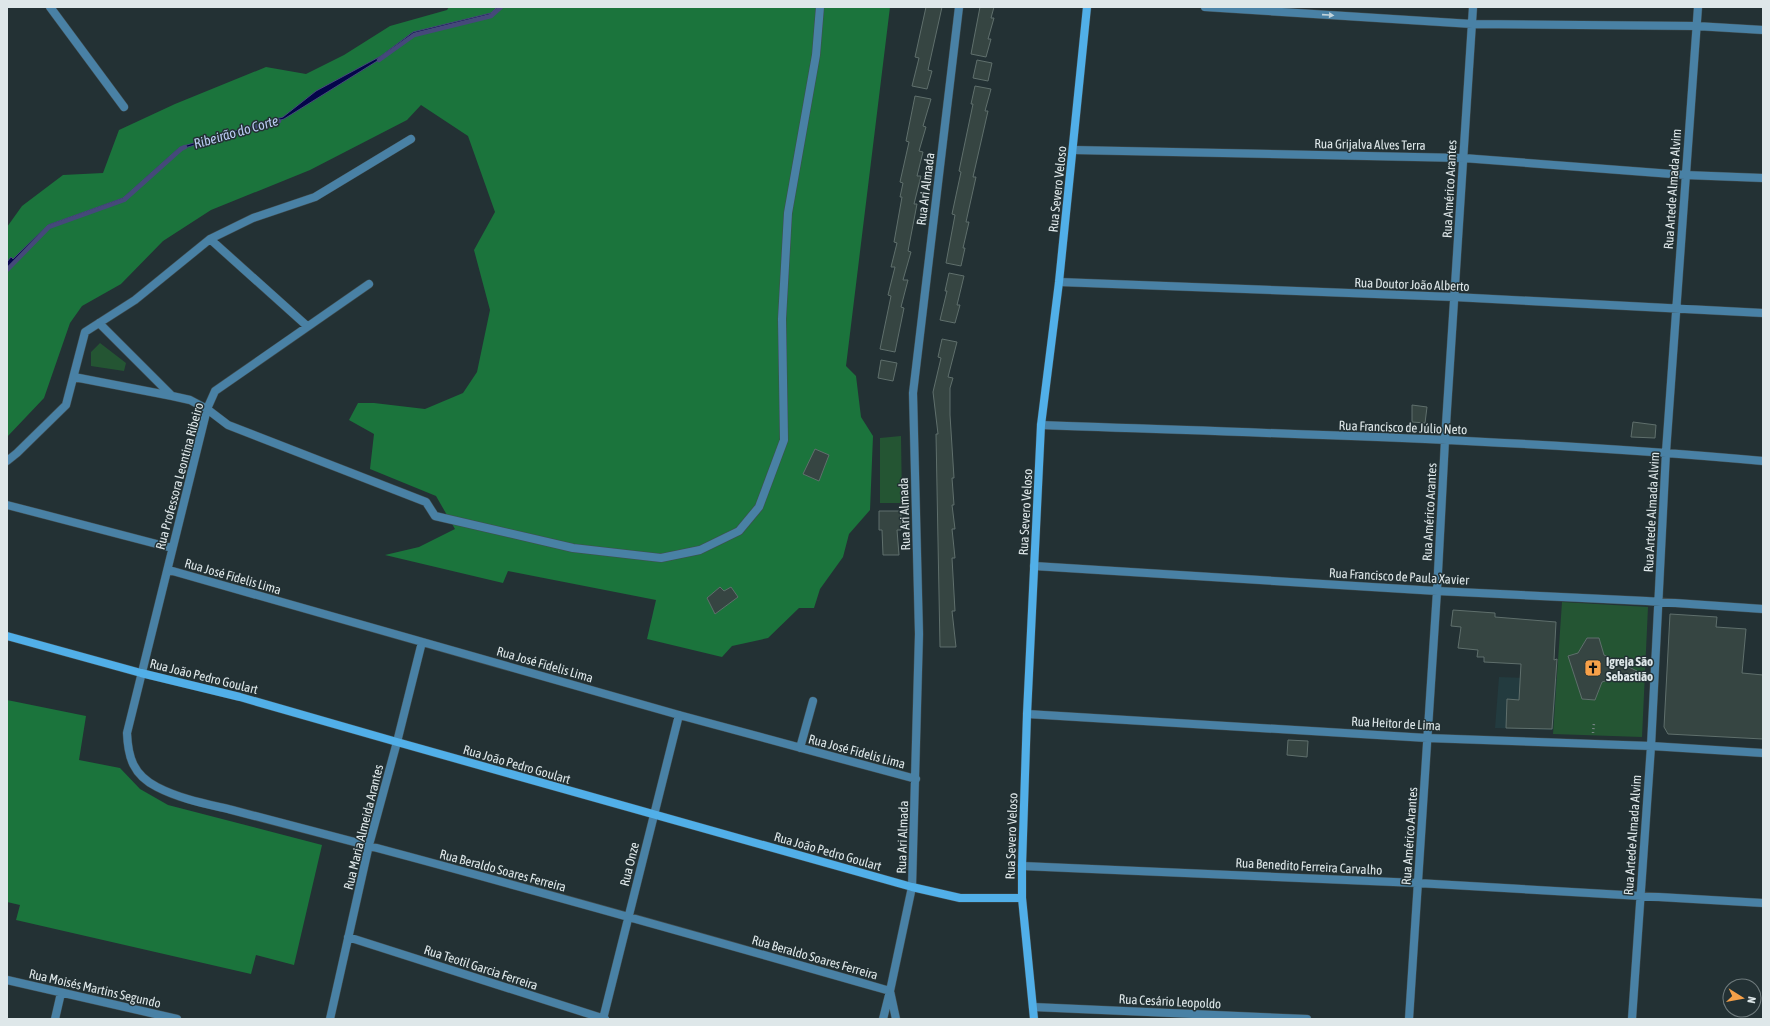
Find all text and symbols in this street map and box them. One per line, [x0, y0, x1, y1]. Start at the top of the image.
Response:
one-way arrow [1322, 12, 1335, 18]
water label: Ribeirão do Corte [192, 112, 280, 152]
street label: Rua Artede Almada Alvim [1661, 128, 1684, 250]
street label: Rua Grijalva Alves Terra [1314, 136, 1426, 153]
street label: Rua Américo Arantes [1439, 139, 1460, 238]
street label: Rua Severo Veloso [1046, 145, 1069, 233]
street label: Rua Ari Almada [914, 152, 937, 226]
street label: Rua Doutor João Alberto [1354, 275, 1470, 294]
street label: Rua Professora Leontina Ribeiro [153, 401, 206, 551]
street label: Rua Francisco de Júlio Neto [1339, 418, 1467, 437]
street label: Rua Artede Almada Alvim [1641, 451, 1662, 573]
street label: Rua Américo Arantes [1419, 462, 1440, 561]
street label: Rua Severo Veloso [1016, 468, 1035, 556]
street label: Rua Ari Almada [896, 477, 913, 551]
street label: Rua José Fidelis Lima [183, 556, 283, 597]
street label: Rua Francisco de Paula Xavier [1329, 565, 1469, 588]
street label: Rua José Fidelis Lima [495, 644, 595, 685]
place label: Igreja São Sebastião [1606, 654, 1653, 684]
street label: Rua João Pedro Goulart [148, 656, 260, 697]
church icon: Igreja São Sebastião [1583, 658, 1603, 678]
street label: Rua Heitor de Lima [1351, 714, 1441, 733]
street label: Rua José Fidelis Lima [807, 731, 907, 772]
street label: Rua João Pedro Goulart [461, 742, 573, 787]
street label: Rua Maria Almeida Arantes [341, 763, 386, 891]
street label: Rua Artede Almada Alvim [1621, 774, 1644, 896]
street label: Rua Américo Arantes [1399, 786, 1420, 886]
street label: Rua Severo Veloso [1002, 792, 1021, 880]
street label: Rua Ari Almada [894, 800, 911, 874]
street label: Rua João Pedro Goulart [772, 829, 884, 874]
street label: Rua Onze [617, 840, 642, 888]
street label: Rua Beraldo Soares Ferreira [438, 846, 568, 895]
street label: Rua Benedito Ferreira Carvalho [1235, 855, 1383, 878]
street label: Rua Beraldo Soares Ferreira [750, 932, 880, 983]
street label: Rua Teotil Garcia Ferreira [422, 942, 540, 993]
street label: Rua Moisés Martins Segundo [27, 966, 162, 1011]
north arrow [1722, 978, 1762, 1018]
street label: Rua Cesário Leopoldo [1118, 991, 1222, 1012]
text: N [1745, 996, 1758, 1004]

